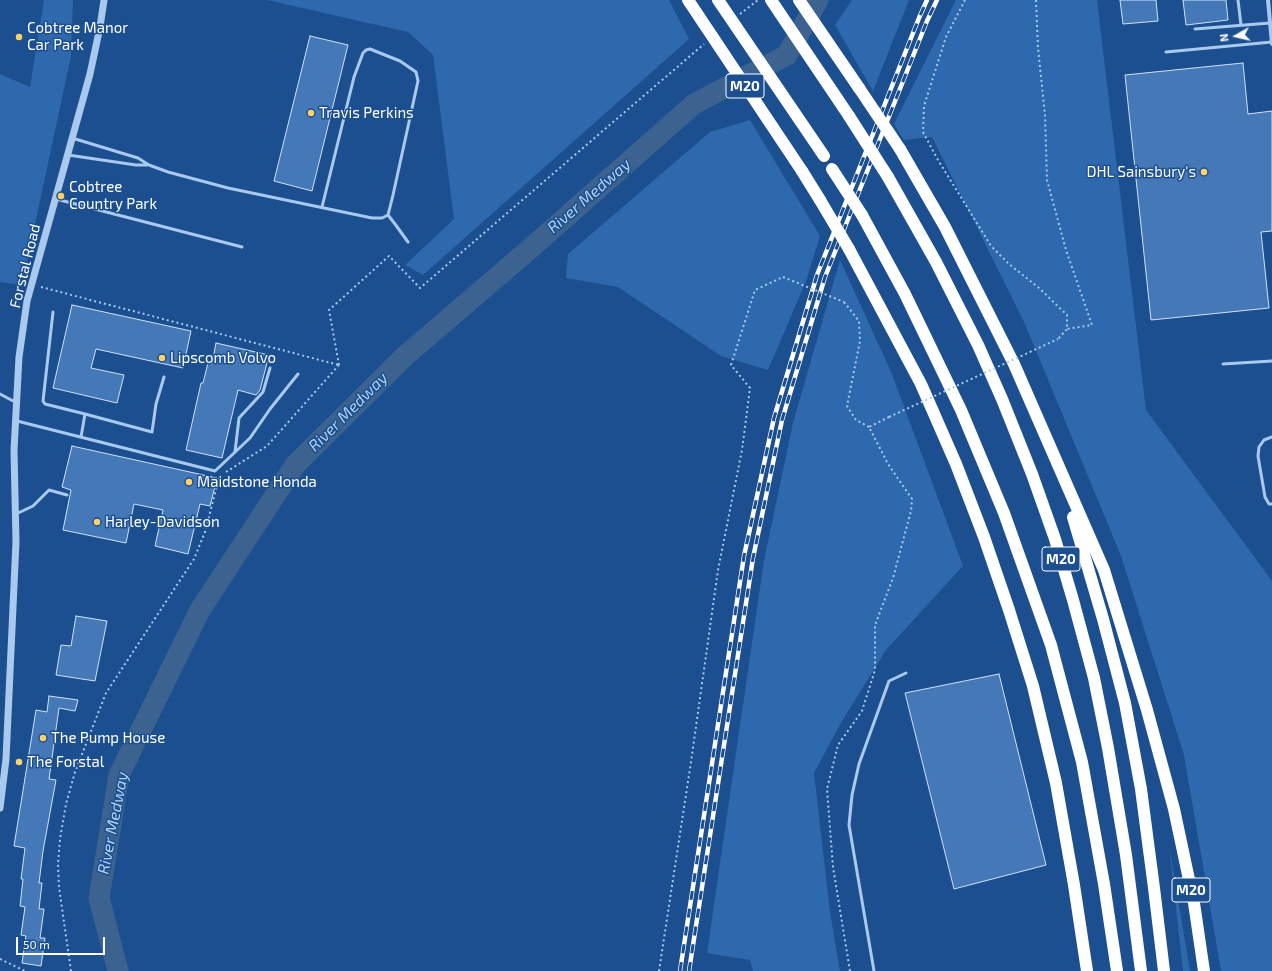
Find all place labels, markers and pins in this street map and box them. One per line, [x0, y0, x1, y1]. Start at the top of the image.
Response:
place label: Cobtree Manor Car Park [27, 19, 128, 54]
marker: Cobtree Manor Car Park [14, 32, 24, 42]
place label: Travis Perkins [319, 104, 414, 122]
marker: Travis Perkins [306, 108, 316, 118]
place label: DHL Sainsbury's [1086, 163, 1196, 181]
marker: DHL Sainsbury's [1199, 167, 1209, 177]
place label: Cobtree Country Park [69, 178, 157, 213]
marker: Cobtree Country Park [56, 191, 66, 201]
place label: Lipscomb Volvo [170, 349, 276, 367]
marker: Lipscomb Volvo [157, 353, 167, 363]
place label: Maidstone Honda [197, 473, 317, 491]
marker: Maidstone Honda [184, 477, 194, 487]
place label: Harley-Davidson [105, 513, 220, 531]
marker: Harley-Davidson [92, 517, 102, 527]
place label: The Pump House [51, 729, 165, 747]
marker: The Pump House [38, 733, 48, 743]
place label: The Forstal [27, 753, 104, 771]
marker: The Forstal [14, 757, 24, 767]

